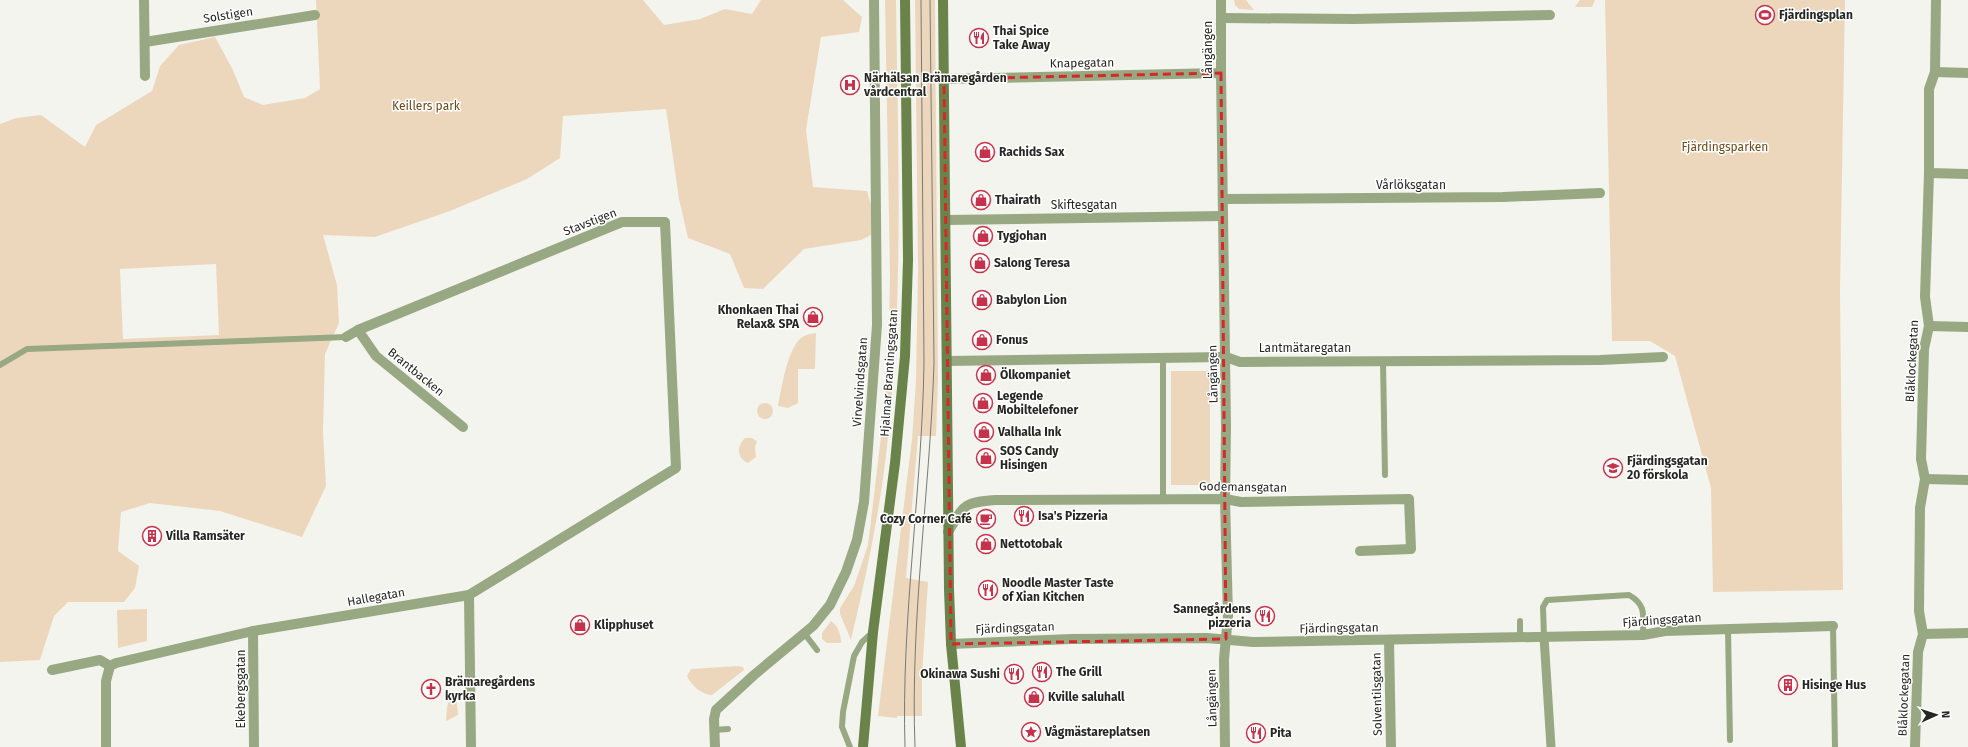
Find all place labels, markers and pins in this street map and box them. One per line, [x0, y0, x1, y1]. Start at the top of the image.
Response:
sports icon: Fjärdingsplan [1754, 4, 1776, 26]
place label: Fjärdingsplan [1779, 8, 1853, 22]
place label: Thai Spice Take Away [993, 24, 1051, 52]
restaurant icon: Thai Spice Take Away [968, 27, 990, 49]
place label: Närhälsan Brämaregården vårdcentral [863, 71, 1007, 99]
hospital icon: Närhälsan Brämaregården vårdcentral [839, 74, 861, 96]
shop icon: Rachids Sax [974, 141, 996, 163]
place label: Rachids Sax [999, 145, 1065, 159]
shop icon: Thairath [970, 189, 992, 211]
place label: Thairath [995, 193, 1041, 207]
shop icon: Tygjohan [972, 225, 994, 247]
place label: Tygjohan [997, 229, 1047, 243]
shop icon: Salong Teresa [969, 252, 991, 274]
place label: Salong Teresa [994, 256, 1070, 270]
shop icon: Babylon Lion [971, 289, 993, 311]
place label: Babylon Lion [996, 293, 1067, 307]
place label: Khonkaen Thai Relax& SPA [718, 303, 800, 331]
shop icon: Khonkaen Thai Relax& SPA [802, 306, 824, 328]
shop icon: Fonus [971, 329, 993, 351]
place label: Fonus [996, 333, 1028, 347]
shop icon: Ölkompaniet [975, 364, 997, 386]
place label: Ölkompaniet [1000, 366, 1071, 382]
place label: Legende Mobiltelefoner [997, 389, 1078, 417]
shop icon: Legende Mobiltelefoner [972, 392, 994, 414]
shop icon: Valhalla Ink [973, 421, 995, 443]
place label: Valhalla Ink [997, 425, 1062, 439]
place label: SOS Candy Hisingen [1000, 444, 1059, 472]
shop icon: SOS Candy Hisingen [975, 447, 997, 469]
place label: Fjärdingsgatan 20 förskola [1627, 454, 1708, 482]
school or university icon: Fjärdingsgatan 20 förskola [1602, 457, 1624, 479]
restaurant icon: Isa's Pizzeria [1013, 505, 1035, 527]
cafe icon: Cozy Corner Café [975, 508, 997, 530]
place label: Isa's Pizzeria [1038, 509, 1108, 523]
place label: Cozy Corner Café [880, 512, 972, 526]
building icon: Villa Ramsäter [141, 525, 163, 547]
place label: Villa Ramsäter [165, 529, 245, 543]
shop icon: Nettotobak [975, 533, 997, 555]
place label: Nettotobak [1000, 537, 1063, 551]
place label: Noodle Master Taste of Xian Kitchen [1002, 576, 1114, 604]
restaurant icon: Noodle Master Taste of Xian Kitchen [977, 579, 999, 601]
place label: Sannegårdens pizzeria [1173, 602, 1251, 630]
restaurant icon: Sannegårdens pizzeria [1254, 605, 1276, 627]
shop icon: Klipphuset [569, 614, 591, 636]
place label: Klipphuset [594, 618, 654, 632]
restaurant icon: The Grill [1031, 661, 1053, 683]
restaurant icon: Okinawa Sushi [1003, 663, 1025, 685]
place label: The Grill [1056, 665, 1102, 679]
place label: Okinawa Sushi [920, 667, 1000, 681]
building icon: Hisinge Hus [1777, 674, 1799, 696]
place label: Brämaregårdens kyrka [445, 675, 535, 703]
church icon: Brämaregårdens kyrka [420, 678, 442, 700]
place label: Hisinge Hus [1802, 678, 1866, 692]
shop icon: Kville saluhall [1023, 686, 1045, 708]
place label: Kville saluhall [1048, 690, 1125, 704]
place icon: Vågmästareplatsen [1020, 721, 1042, 743]
restaurant icon: Pita [1245, 722, 1267, 744]
place label: Vågmästareplatsen [1044, 725, 1150, 739]
place label: Pita [1270, 726, 1292, 740]

